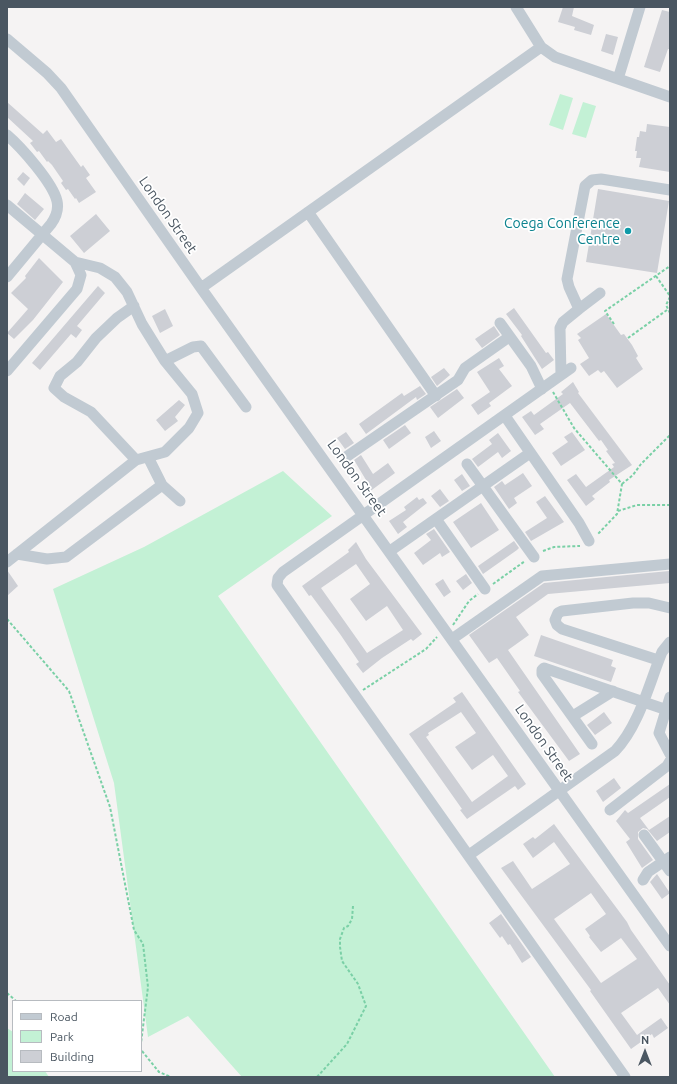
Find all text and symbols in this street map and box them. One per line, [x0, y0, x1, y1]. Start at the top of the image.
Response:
street label: London Street [135, 173, 201, 257]
place label: Coega Conference Centre [504, 215, 620, 248]
marker: Coega Conference Centre [623, 226, 633, 236]
street label: London Street [324, 437, 390, 519]
street label: London Street [511, 701, 577, 785]
legend [12, 1000, 142, 1072]
text: Road [50, 1010, 78, 1023]
text: Park [50, 1030, 74, 1043]
north arrow [625, 1032, 665, 1072]
text: N [641, 1034, 649, 1046]
text: Building [50, 1050, 94, 1063]

